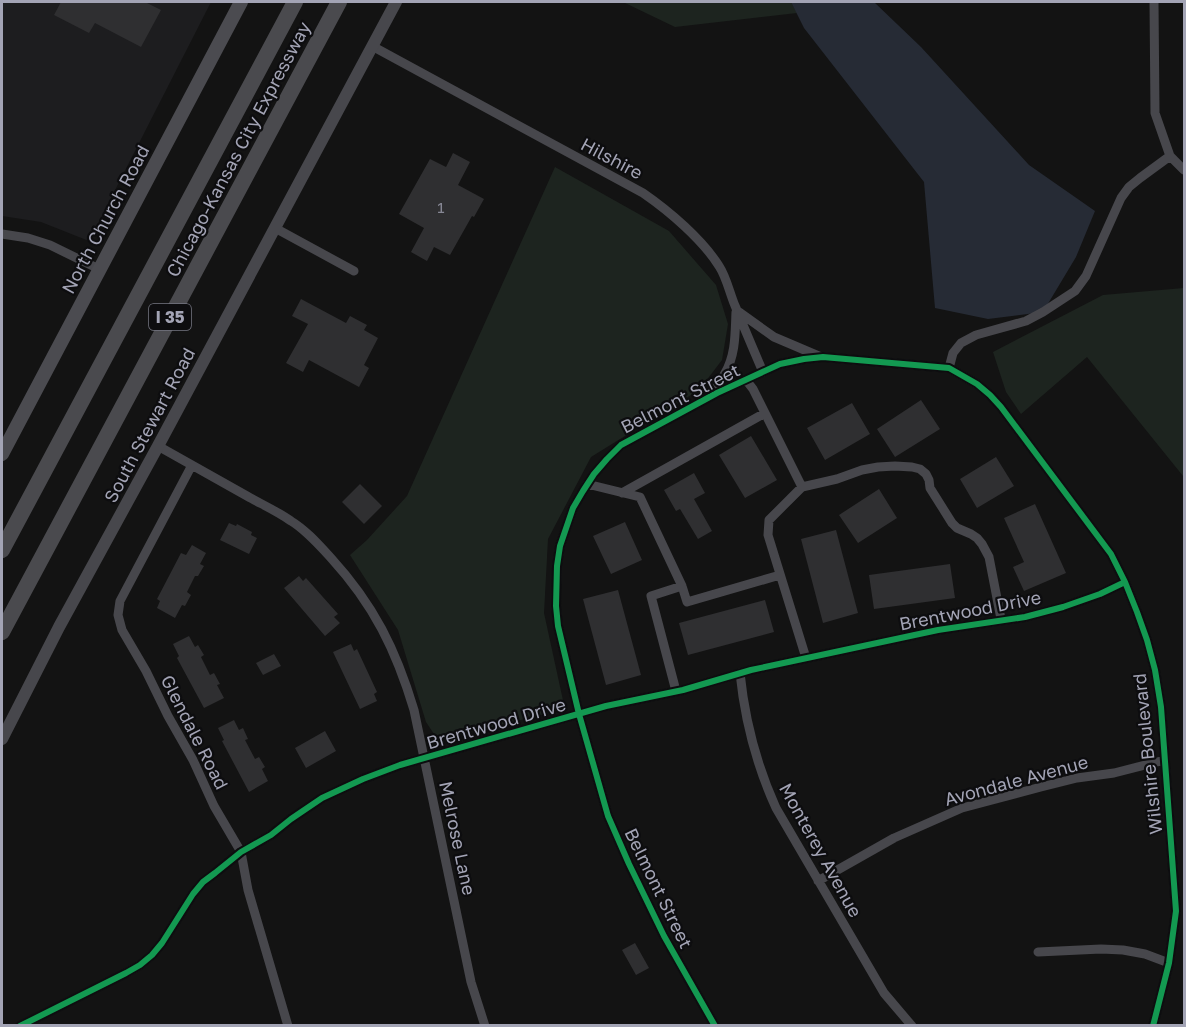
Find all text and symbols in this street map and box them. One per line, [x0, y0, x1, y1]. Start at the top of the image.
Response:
street label: Chicago-Kansas City Expressway [161, 18, 315, 280]
street label: Hilshire [577, 133, 647, 183]
street label: North Church Road [57, 141, 153, 297]
house number: 1 [437, 198, 445, 216]
road number: I 35 [149, 304, 191, 330]
street label: South Stewart Road [99, 344, 199, 506]
street label: Belmont Street [617, 358, 743, 438]
street label: Brentwood Drive [897, 585, 1043, 635]
street label: Glendale Road [157, 671, 233, 793]
street label: Wilshire Boulevard [1128, 672, 1166, 836]
street label: Brentwood Drive [424, 693, 568, 753]
street label: Avondale Avenue [942, 750, 1090, 810]
street label: Melrose Lane [435, 779, 481, 897]
street label: Monterey Avenue [775, 779, 867, 921]
street label: Belmont Street [620, 824, 698, 952]

